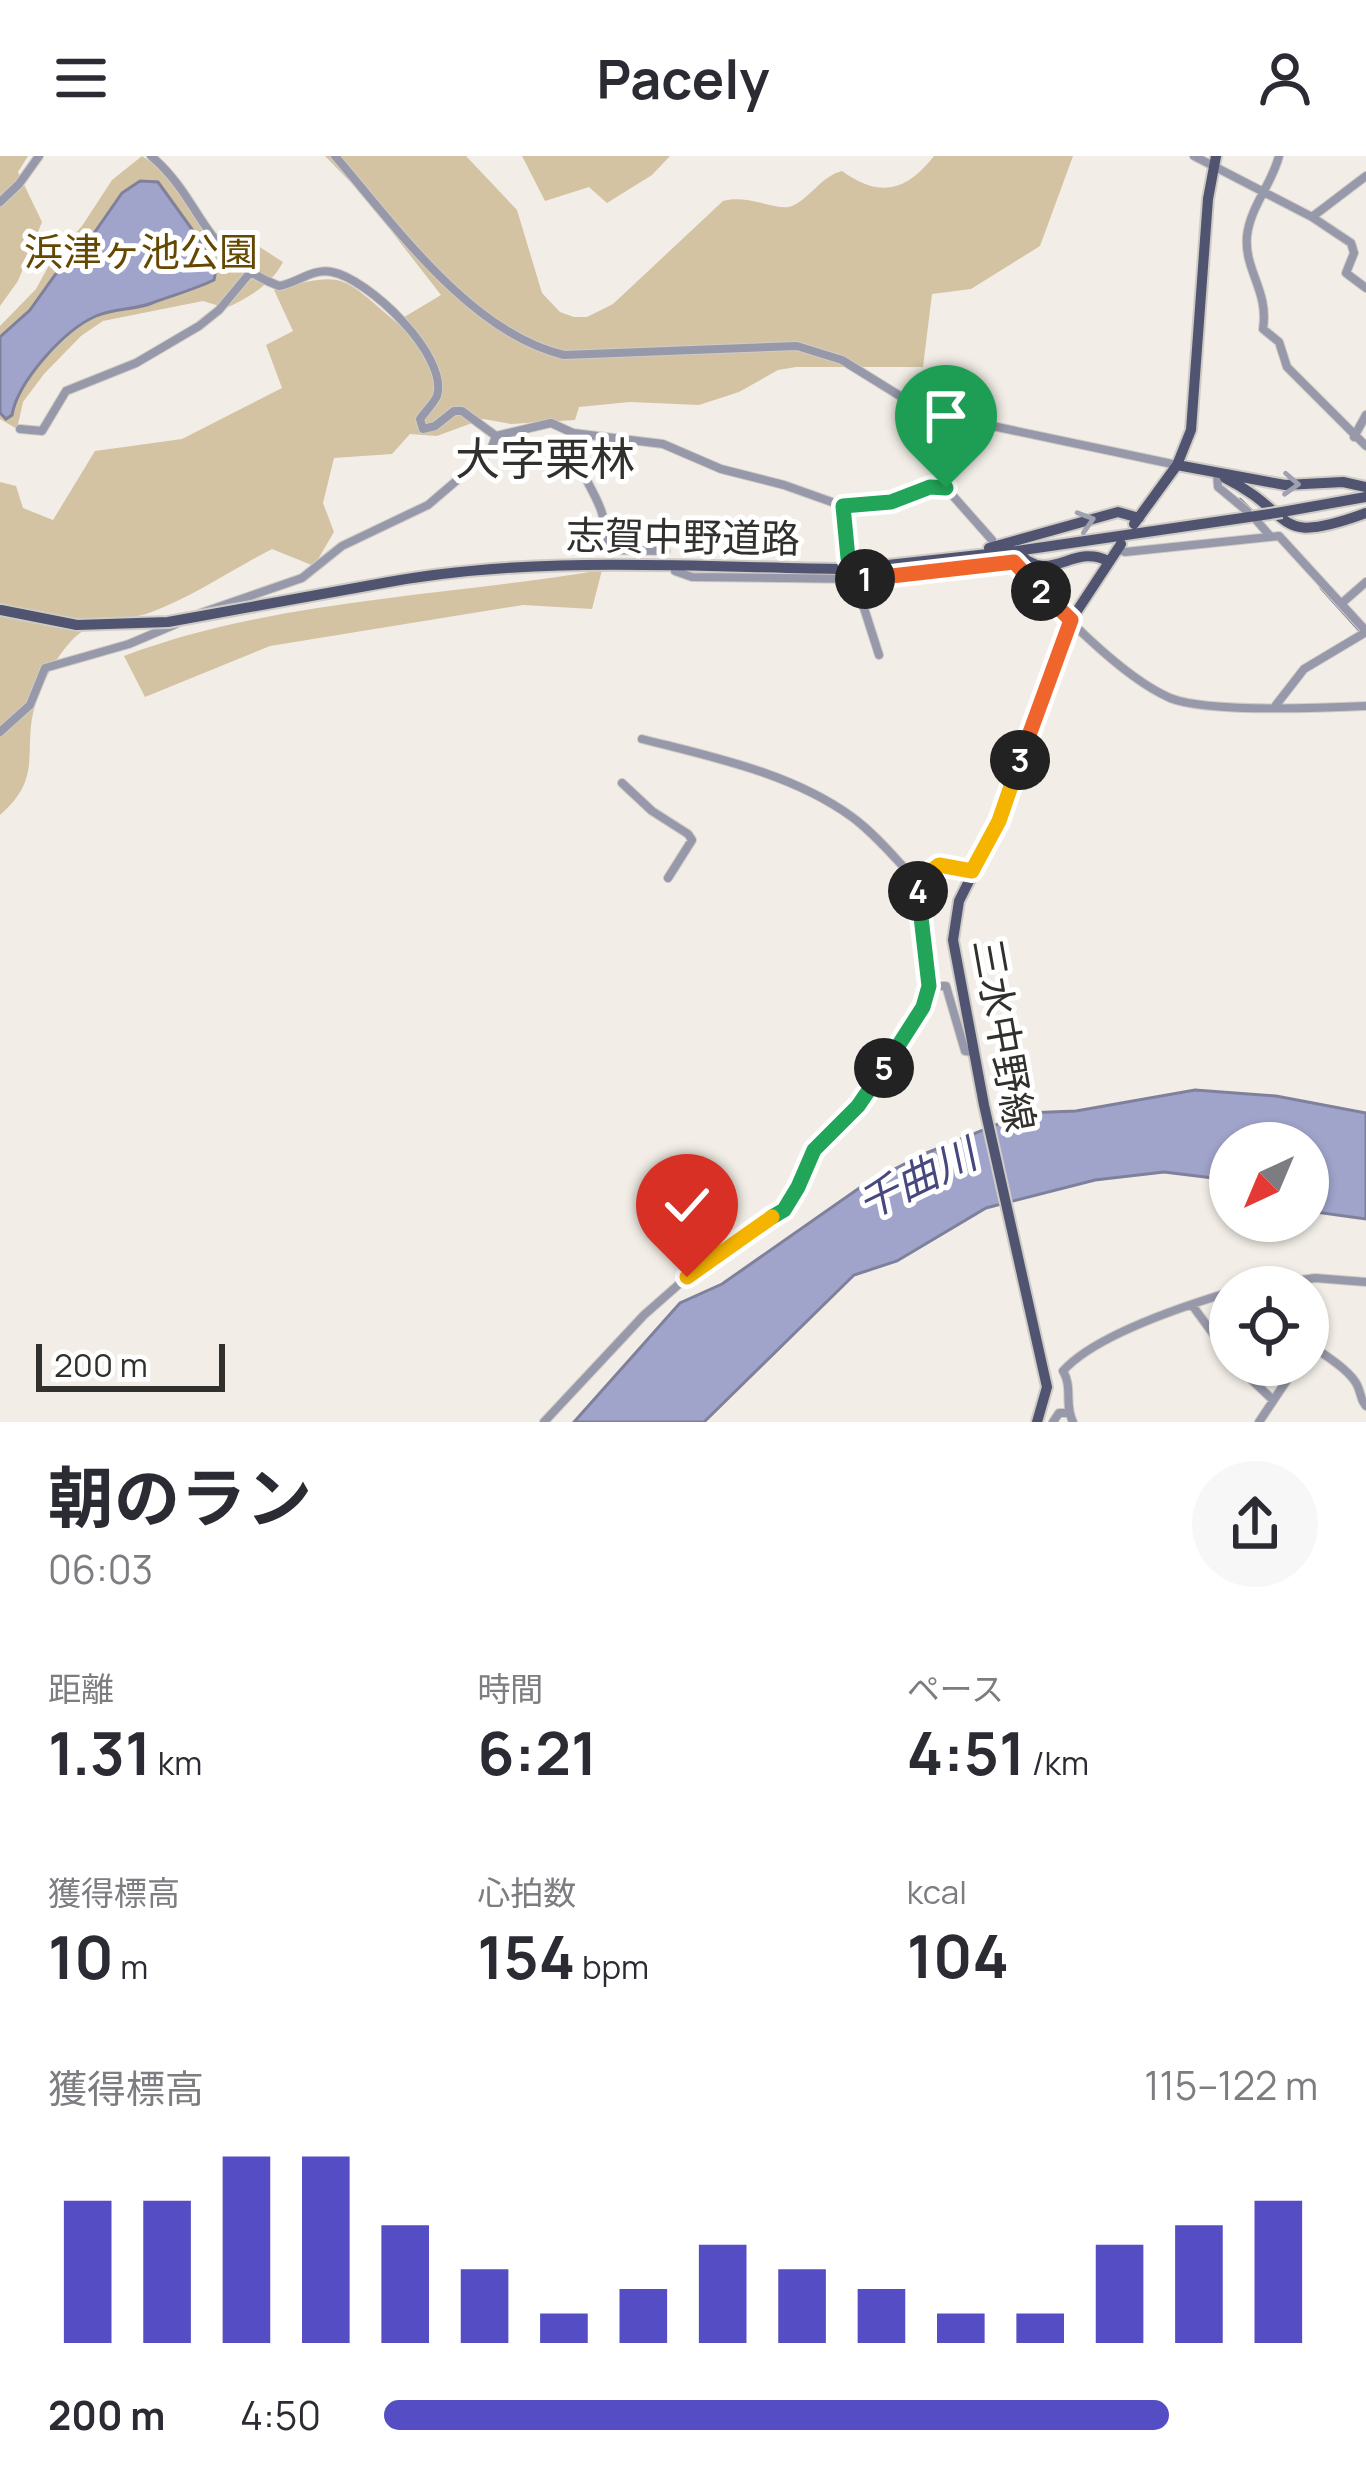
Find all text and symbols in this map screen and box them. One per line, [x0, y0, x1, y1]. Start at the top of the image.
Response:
text: Pacely [597, 41, 770, 115]
icon: menu [48, 45, 114, 111]
icon: person [1252, 45, 1318, 111]
park label: 浜津ヶ池公園 [24, 224, 258, 278]
pin [895, 365, 997, 488]
icon: arrive [913, 383, 979, 449]
district label: 大字栗林 [455, 427, 635, 489]
one-way arrow [1282, 470, 1301, 496]
street label: 志賀中野道路 [566, 507, 800, 565]
one-way arrow [1075, 510, 1096, 535]
pin: 1 [835, 549, 895, 609]
text: 1 [858, 556, 872, 601]
pin: 2 [1011, 561, 1071, 621]
text: 2 [1031, 568, 1051, 613]
pin: 3 [990, 730, 1050, 790]
text: 3 [1010, 737, 1030, 782]
pin: 4 [888, 861, 948, 921]
text: 4 [908, 868, 928, 913]
street label: 三水中野線 [961, 934, 1049, 1136]
pin: 5 [854, 1038, 914, 1098]
text: 5 [874, 1045, 894, 1090]
north arrow [1209, 1122, 1329, 1242]
map controls [1209, 1122, 1329, 1386]
water label: 千曲川 [847, 1123, 989, 1232]
pin [636, 1154, 738, 1277]
icon: check [654, 1172, 720, 1238]
button: locate [1209, 1266, 1329, 1386]
scale bar [36, 1338, 225, 1391]
text: 200 m [54, 1342, 148, 1387]
text: 朝のラン [48, 1452, 312, 1542]
button: share [1192, 1461, 1318, 1587]
text: 06:03 [48, 1542, 153, 1596]
text: 距離 [48, 1666, 114, 1711]
text: 時間 [477, 1666, 543, 1711]
text: ペース [907, 1666, 1004, 1711]
text: 1.31 [48, 1711, 151, 1793]
text: 6:21 [477, 1711, 597, 1793]
text: 4:51 [907, 1711, 1025, 1793]
text: km [151, 1740, 202, 1785]
text: /km [1025, 1740, 1089, 1785]
text: kcal [907, 1869, 967, 1914]
text: 獲得標高 [48, 1870, 180, 1915]
text: 心拍数 [477, 1870, 576, 1915]
text: 104 [907, 1914, 1009, 1996]
text: 10 [48, 1915, 114, 1997]
text: 154 [477, 1915, 575, 1997]
text: m [114, 1944, 148, 1989]
text: bpm [575, 1944, 649, 1989]
text: 115–122 m [1144, 2058, 1318, 2112]
text: 獲得標高 [48, 2061, 204, 2115]
text: 200 m [48, 2388, 165, 2442]
text: 4:50 [240, 2388, 321, 2442]

